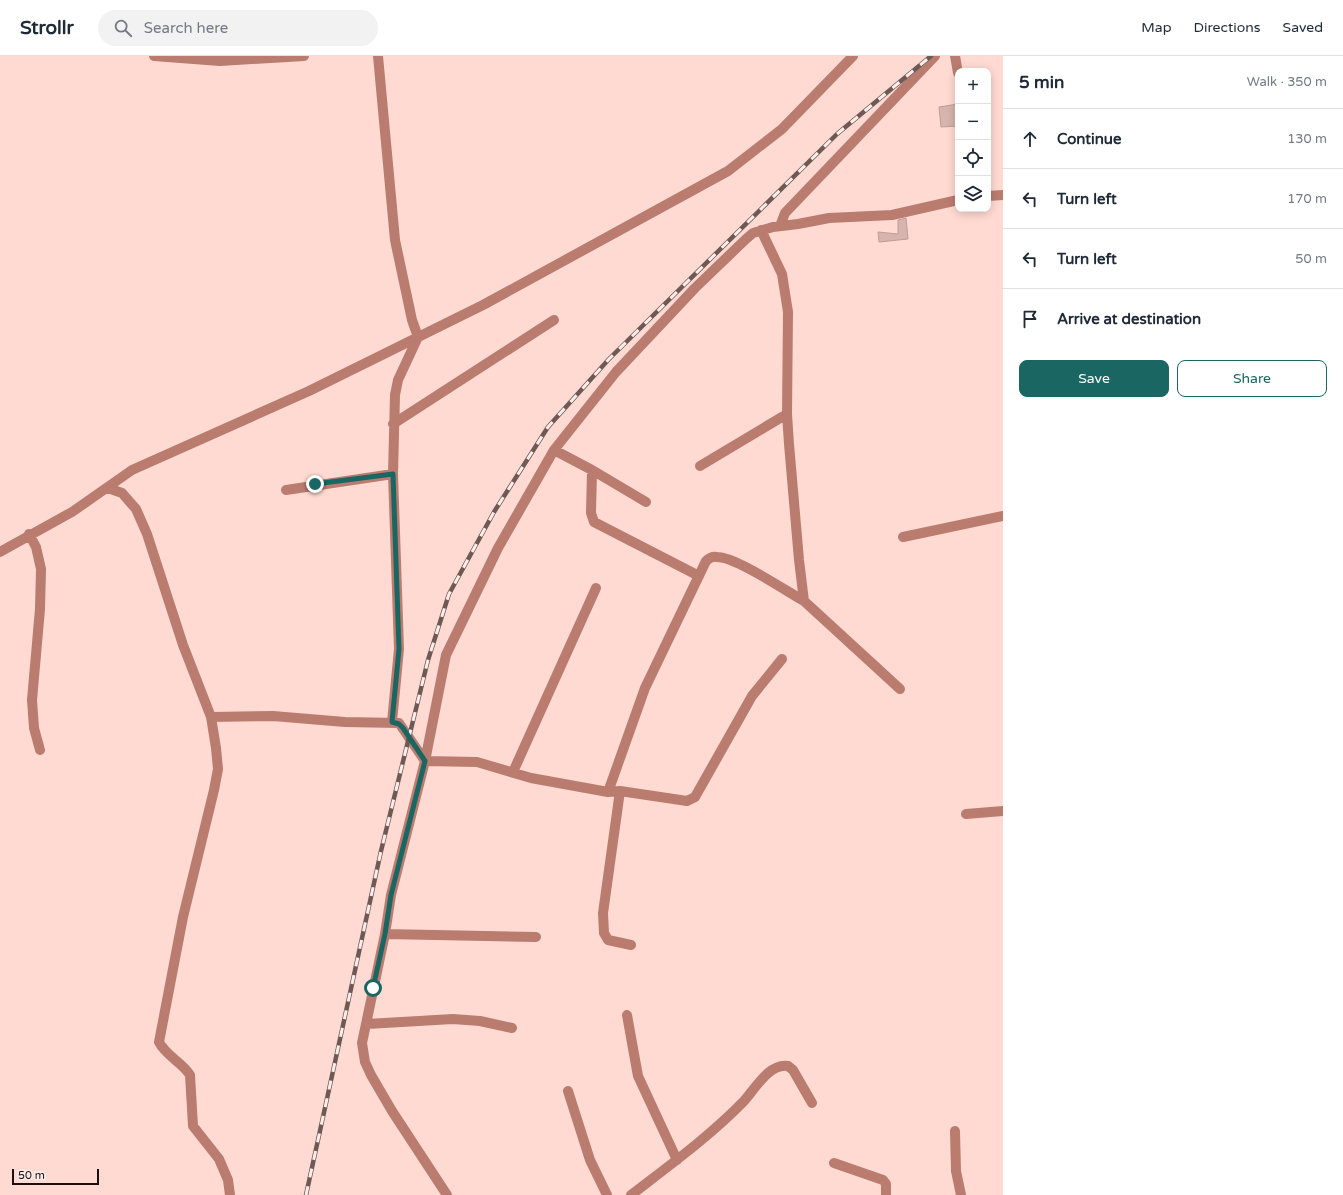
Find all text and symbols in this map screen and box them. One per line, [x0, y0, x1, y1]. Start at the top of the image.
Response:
search box [98, 10, 378, 46]
text: Strollr [20, 17, 74, 39]
icon: search [112, 17, 134, 39]
text: Search here [144, 19, 228, 37]
text: Map [1141, 19, 1172, 36]
text: Directions [1194, 19, 1261, 36]
text: Saved [1283, 19, 1323, 36]
map controls [955, 68, 991, 212]
button: + [955, 68, 991, 104]
text: 5 min [1019, 72, 1064, 93]
text: Walk · 350 m [1247, 74, 1327, 90]
button: − [955, 104, 991, 140]
icon: ahead [1019, 128, 1041, 150]
text: Continue [1057, 130, 1121, 148]
text: 130 m [1287, 131, 1327, 147]
button: locate [955, 140, 991, 176]
button: layers [955, 176, 991, 212]
icon: left [1019, 188, 1041, 210]
text: Turn left [1057, 190, 1117, 208]
text: 170 m [1287, 191, 1327, 207]
icon: left [1019, 248, 1041, 270]
text: Turn left [1057, 250, 1117, 268]
text: 50 m [1295, 251, 1327, 267]
icon: arrive [1019, 308, 1041, 330]
text: Arrive at destination [1057, 310, 1201, 328]
button: Save [1019, 360, 1169, 397]
button: Share [1177, 360, 1327, 397]
route end [306, 475, 324, 493]
route start [364, 979, 382, 997]
scale bar [12, 1167, 99, 1186]
text: 50 m [18, 1169, 45, 1182]

